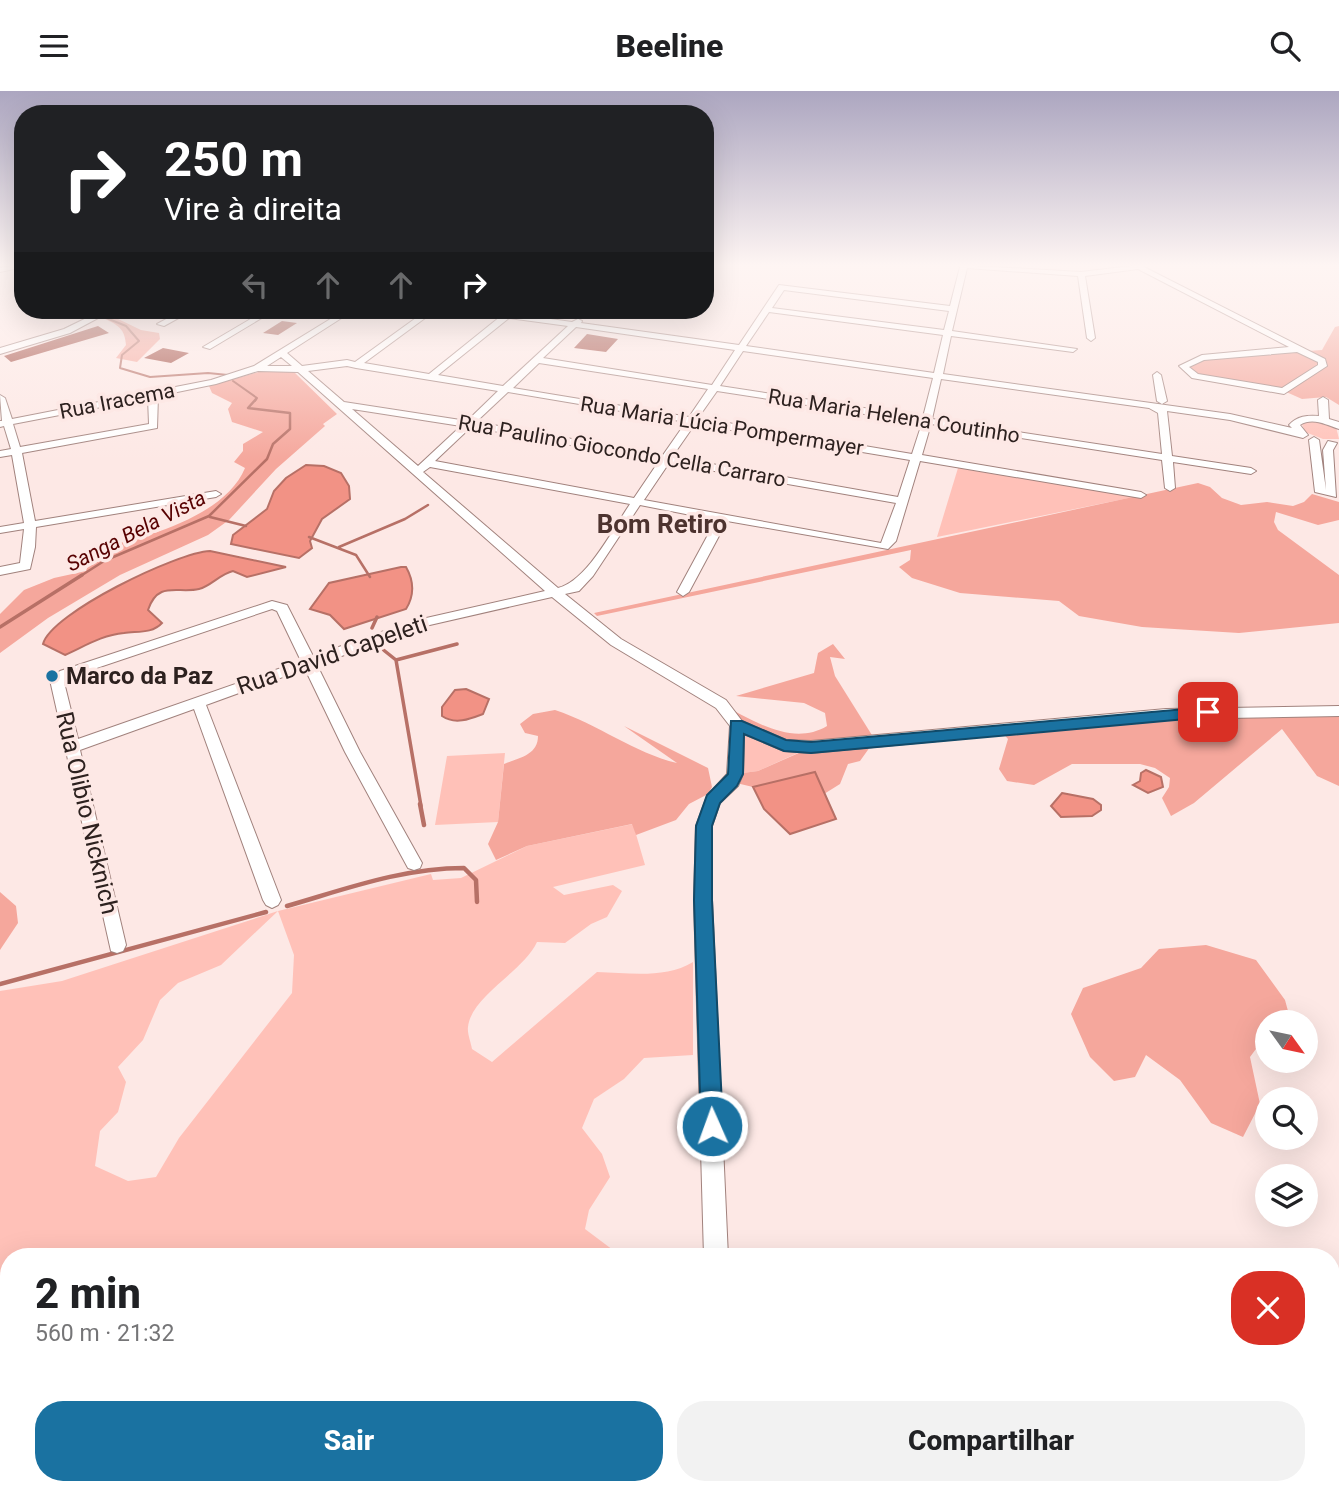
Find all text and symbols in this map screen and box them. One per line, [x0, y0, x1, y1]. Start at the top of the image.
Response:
icon: menu [35, 27, 73, 65]
text: Beeline [616, 27, 723, 65]
icon: search [1266, 27, 1304, 65]
text: 250 m [164, 131, 303, 188]
icon: right [49, 133, 140, 224]
text: Vire à direita [164, 190, 342, 228]
icon: left [236, 266, 274, 304]
icon: ahead [309, 266, 347, 304]
icon: ahead [382, 266, 420, 304]
icon: right [455, 266, 493, 304]
street label: Rua Iracema [57, 378, 177, 424]
street label: Rua Maria Helena Coutinho [766, 384, 1022, 448]
street label: Rua Maria Lúcia Pompermayer [579, 392, 865, 460]
street label: Rua Paulino Giocondo Cella Carraro [456, 410, 788, 492]
water label: Sanga Bela Vista [62, 486, 210, 576]
district label: Bom Retiro [597, 509, 727, 539]
street label: Rua David Capeleti [233, 609, 431, 701]
place label: Marco da Paz [66, 662, 213, 690]
marker: Marco da Paz [44, 668, 60, 684]
pin [1178, 682, 1238, 742]
icon: arrive [1189, 693, 1227, 731]
street label: Rua Olibio Nicknich [50, 709, 124, 917]
north arrow [1255, 1010, 1318, 1073]
map controls [1255, 1010, 1318, 1227]
button: search [1255, 1087, 1318, 1150]
position arrow [675, 1089, 749, 1163]
button: layers [1255, 1164, 1318, 1227]
text: 2 min [35, 1269, 141, 1318]
button: close [1231, 1271, 1305, 1345]
text: 560 m · 21:32 [35, 1320, 174, 1347]
button: Sair [35, 1401, 663, 1481]
button: Compartilhar [677, 1401, 1305, 1481]

